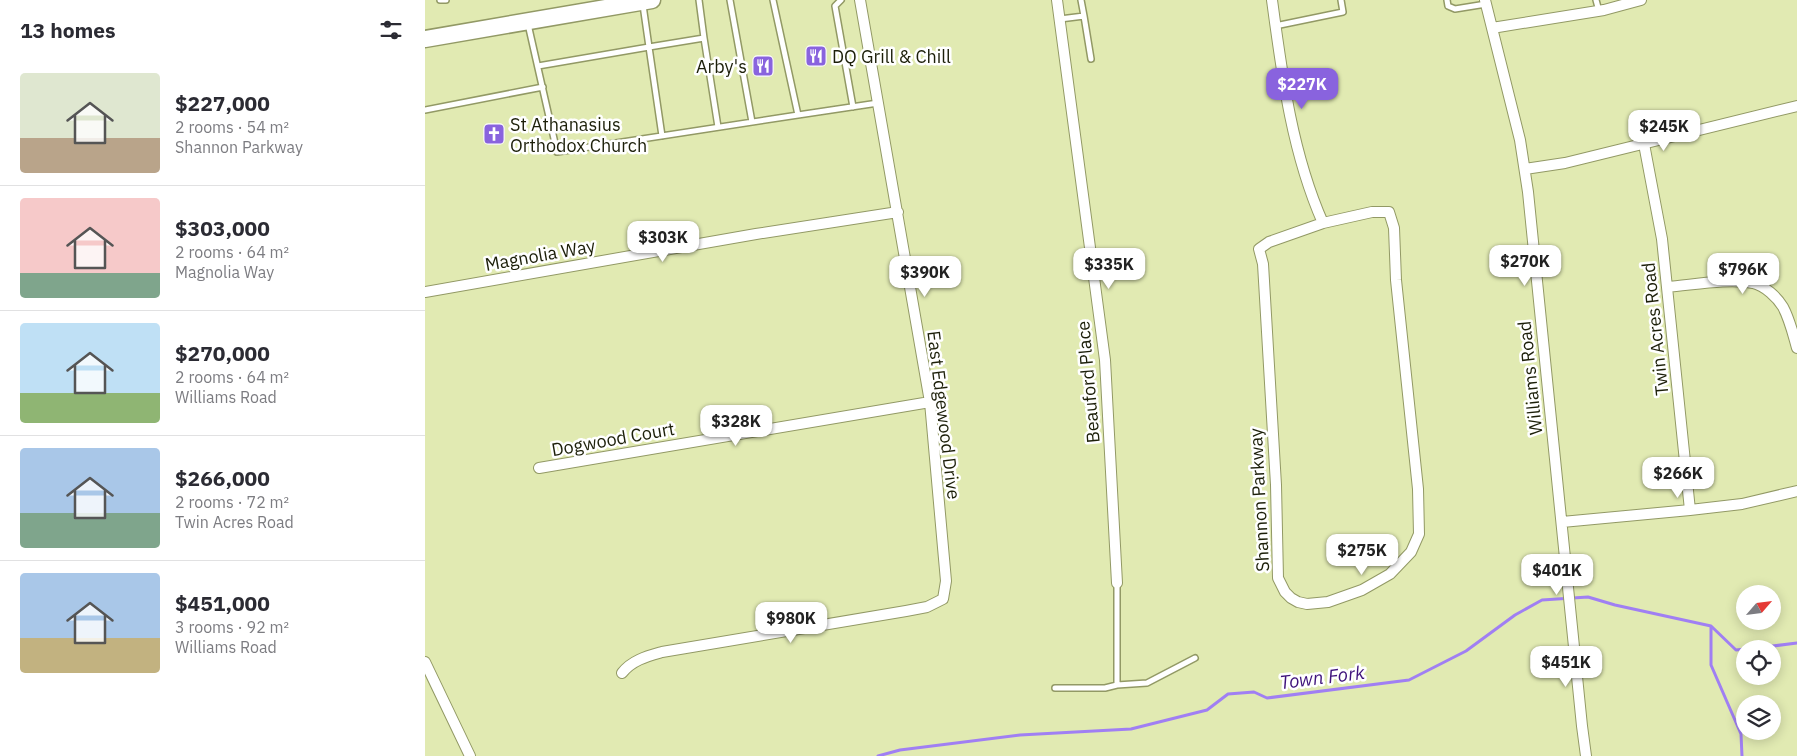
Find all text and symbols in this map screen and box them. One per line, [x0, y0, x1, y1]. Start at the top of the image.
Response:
text: 13 homes [20, 16, 116, 44]
icon: filters [377, 16, 405, 44]
restaurant icon: DQ Grill & Chill [804, 44, 828, 68]
place label: DQ Grill & Chill [832, 45, 951, 68]
restaurant icon: Arby's [751, 54, 775, 78]
place label: Arby's [696, 55, 747, 78]
pin: $227K [1267, 68, 1337, 110]
text: $227K [1277, 74, 1327, 94]
text: $227,000 [175, 89, 270, 117]
icon: home [60, 93, 120, 153]
pin: $245K [1629, 110, 1699, 152]
place label: St Athanasius Orthodox Church [510, 113, 647, 157]
text: $245K [1639, 116, 1689, 136]
text: 2 rooms · 54 m² [175, 117, 289, 137]
church icon: St Athanasius Orthodox Church [482, 122, 506, 146]
text: Shannon Parkway [175, 137, 303, 157]
text: $303,000 [175, 214, 270, 242]
icon: home [60, 218, 120, 278]
pin: $303K [628, 220, 698, 263]
text: $303K [638, 227, 688, 247]
street label: Magnolia Way [483, 234, 597, 276]
text: 2 rooms · 64 m² [175, 242, 289, 262]
pin: $270K [1490, 244, 1560, 287]
pin: $335K [1074, 248, 1144, 290]
text: $270K [1500, 251, 1550, 271]
pin: $796K [1708, 252, 1778, 295]
text: $335K [1084, 254, 1134, 274]
pin: $390K [890, 256, 960, 298]
text: $796K [1718, 259, 1768, 279]
street label: Twin Acres Road [1637, 261, 1673, 397]
text: Magnolia Way [175, 262, 274, 282]
text: $390K [900, 262, 950, 282]
street label: Beauford Place [1071, 320, 1105, 444]
street label: Williams Road [1513, 320, 1547, 436]
street label: East Edgewood Drive [922, 329, 966, 501]
text: $270,000 [175, 339, 270, 367]
icon: home [60, 343, 120, 403]
text: 2 rooms · 64 m² [175, 367, 289, 387]
text: Williams Road [175, 387, 277, 407]
pin: $328K [701, 404, 771, 447]
text: $328K [711, 411, 761, 431]
street label: Dogwood Court [550, 417, 676, 461]
street label: Shannon Parkway [1244, 428, 1274, 572]
pin: $266K [1643, 456, 1713, 499]
text: $266K [1653, 463, 1703, 483]
text: $266,000 [175, 464, 270, 492]
icon: home [60, 468, 120, 528]
text: 2 rooms · 72 m² [175, 492, 289, 512]
text: Twin Acres Road [175, 512, 294, 532]
pin: $275K [1327, 534, 1397, 576]
text: $275K [1337, 540, 1387, 560]
pin: $401K [1522, 554, 1592, 596]
text: $401K [1532, 560, 1582, 580]
north arrow [1736, 585, 1781, 630]
map controls [1736, 585, 1781, 740]
text: $451,000 [175, 589, 270, 617]
icon: home [60, 593, 120, 653]
pin: $980K [756, 602, 826, 644]
text: $980K [766, 608, 816, 628]
text: 3 rooms · 92 m² [175, 617, 289, 637]
text: Williams Road [175, 637, 277, 657]
button: locate [1736, 640, 1781, 685]
pin: $451K [1531, 646, 1601, 688]
text: $451K [1541, 652, 1591, 672]
water label: Town Fork [1278, 660, 1367, 694]
button: layers [1736, 695, 1781, 740]

